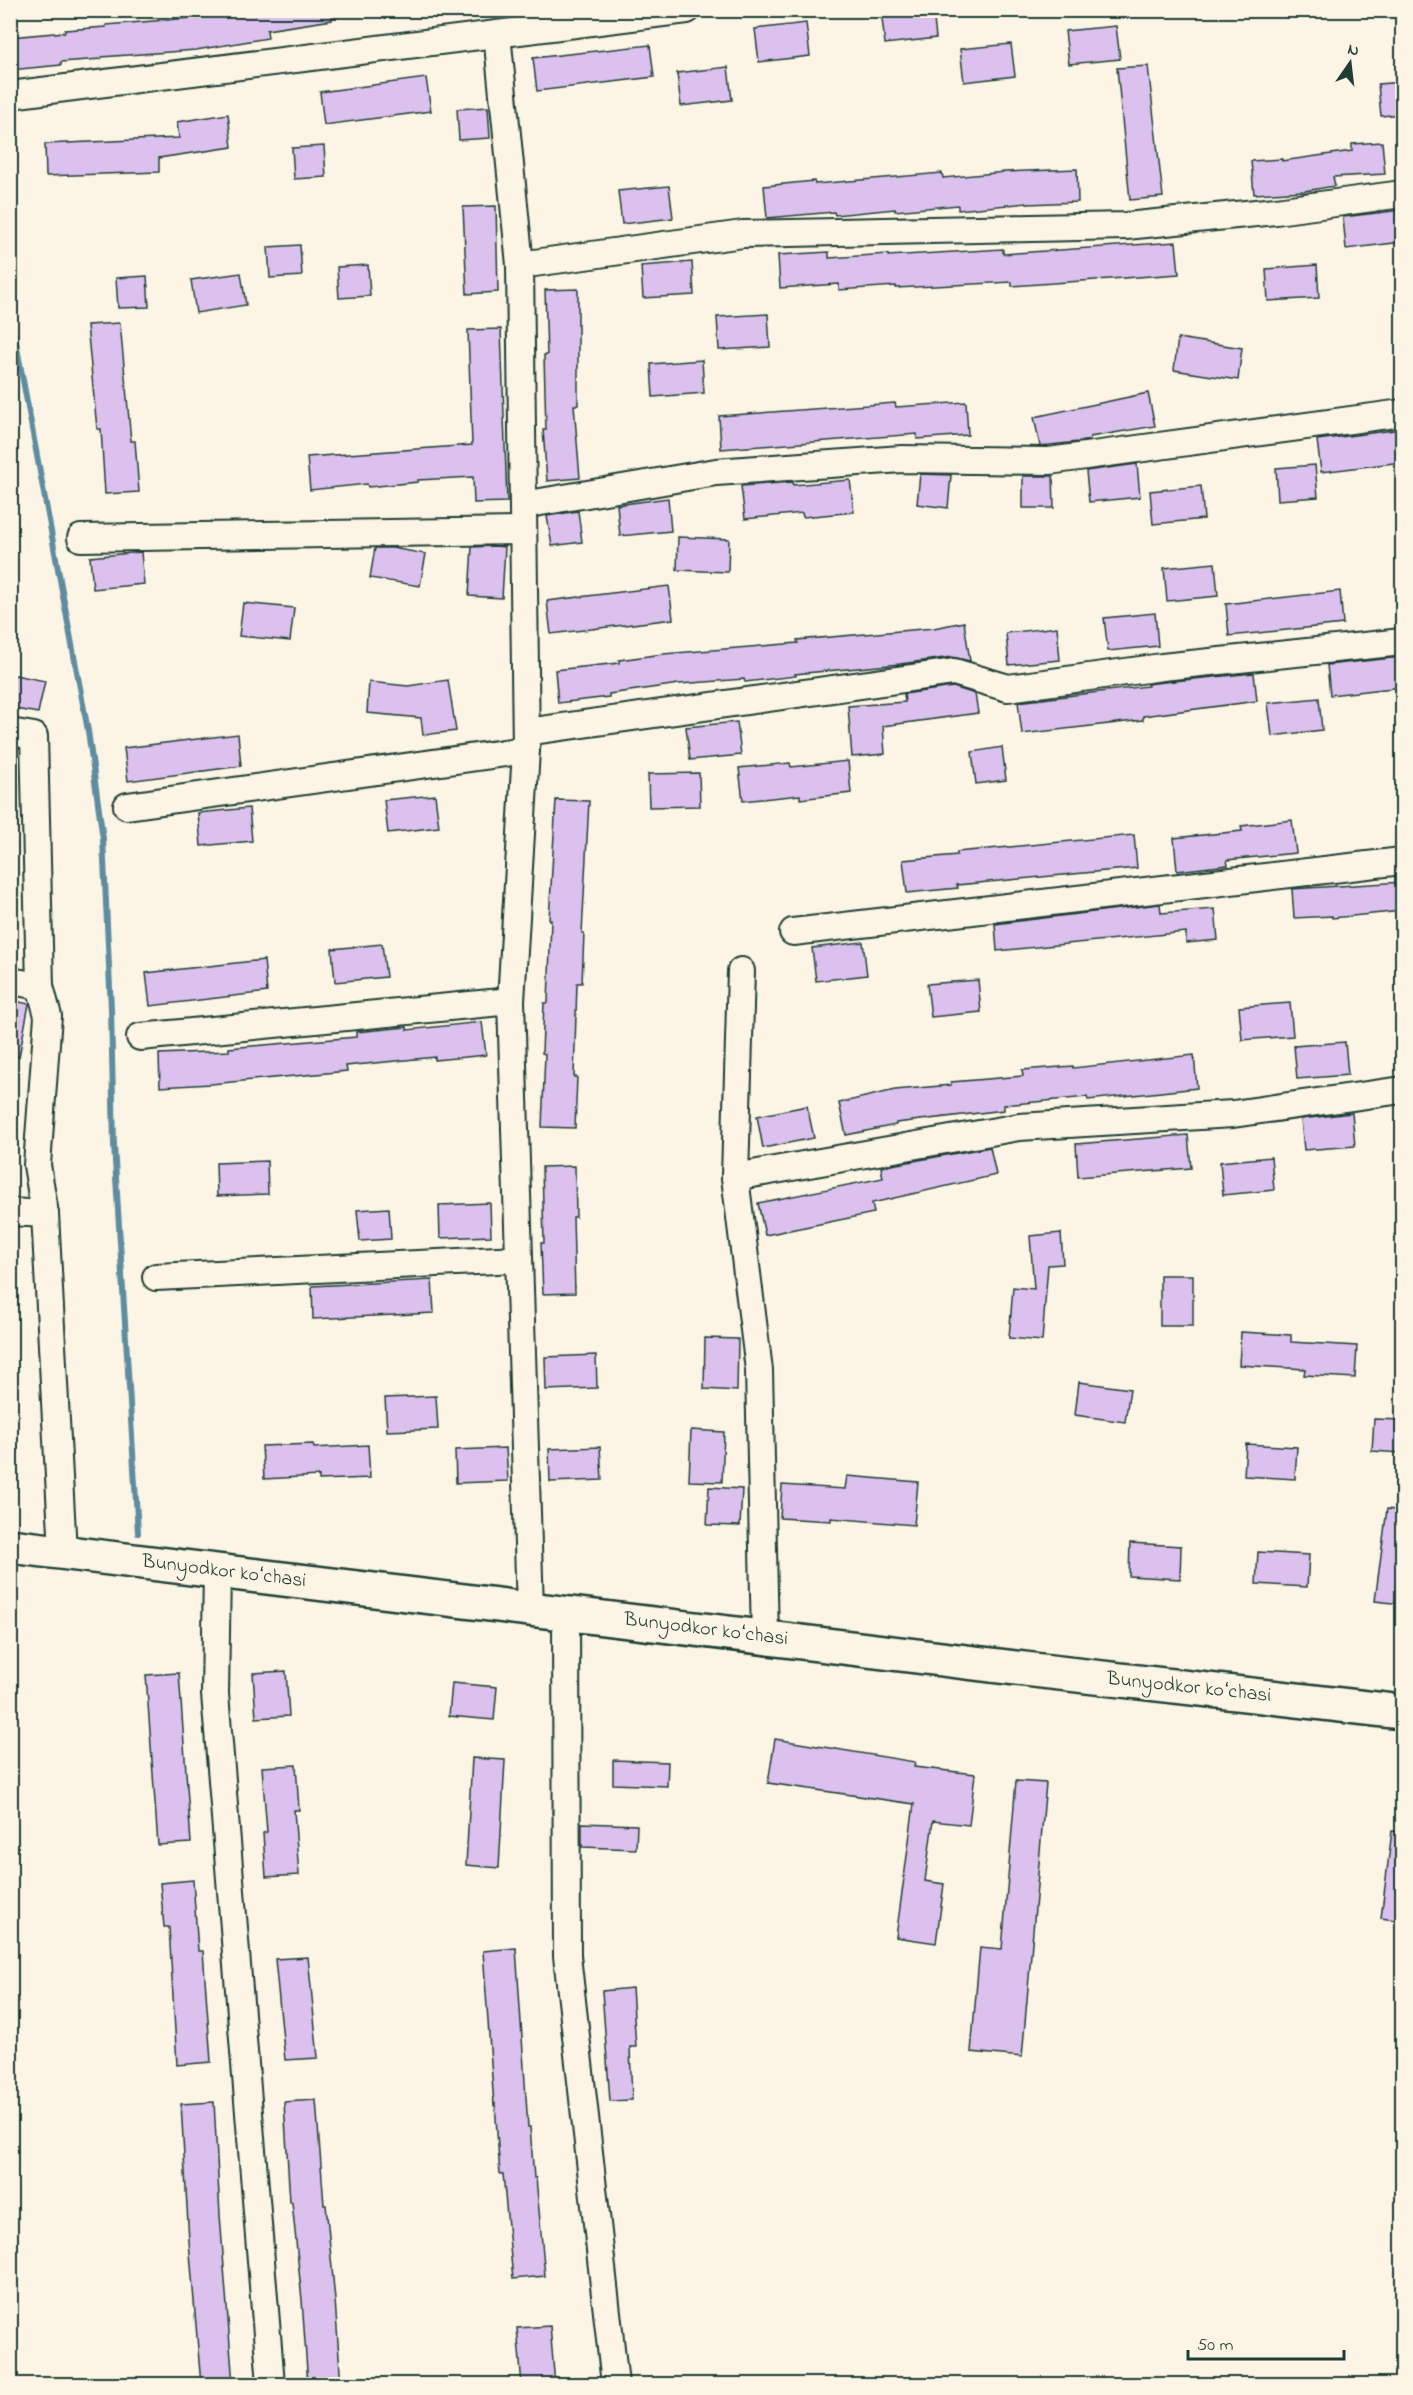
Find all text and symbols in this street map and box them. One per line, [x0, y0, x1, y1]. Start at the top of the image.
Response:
north arrow [1320, 33, 1380, 93]
text: N [1345, 37, 1361, 63]
street label: Bunyodkor koʻchasi [139, 1547, 308, 1596]
street label: Bunyodkor koʻchasi [621, 1605, 790, 1654]
street label: Bunyodkor koʻchasi [1104, 1665, 1273, 1711]
scale bar [1188, 2323, 1344, 2361]
text: 50 m [1197, 2333, 1234, 2359]

